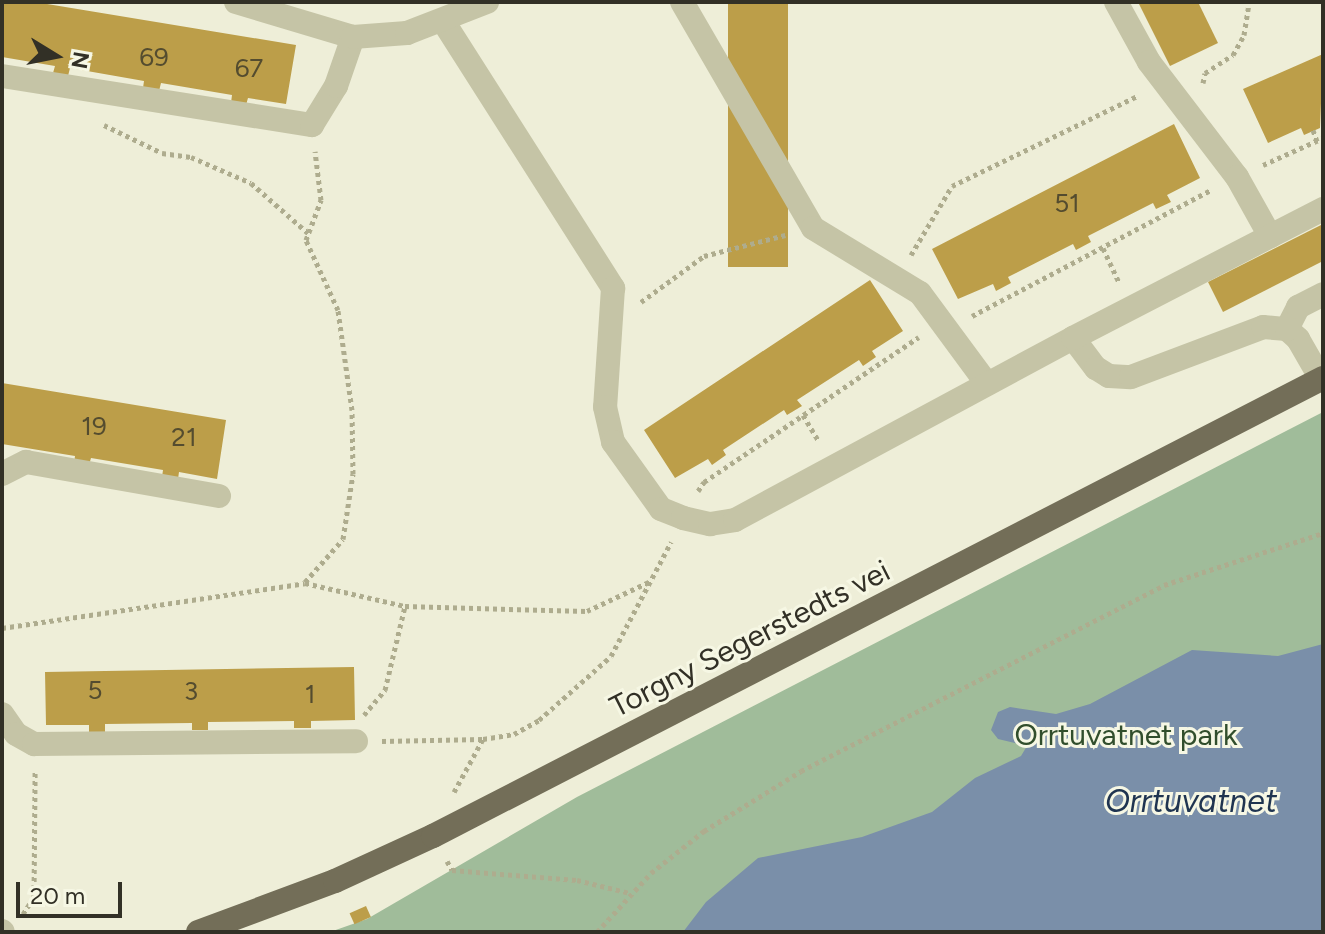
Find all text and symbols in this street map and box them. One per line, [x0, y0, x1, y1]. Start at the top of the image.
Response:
north arrow [16, 16, 96, 96]
house number: 69 [139, 42, 169, 74]
text: N [65, 50, 95, 71]
house number: 67 [235, 53, 263, 85]
house number: 51 [1054, 188, 1080, 220]
house number: 19 [81, 411, 107, 443]
house number: 21 [171, 422, 197, 454]
street label: Torgny Segerstedts vei [604, 553, 896, 725]
house number: 5 [88, 675, 102, 707]
house number: 3 [184, 676, 198, 708]
house number: 1 [305, 679, 315, 711]
park label: Orrtuvatnet park [1014, 717, 1238, 753]
water label: Orrtuvatnet [1105, 782, 1277, 820]
scale bar [20, 866, 126, 916]
text: 20 m [30, 881, 85, 910]

